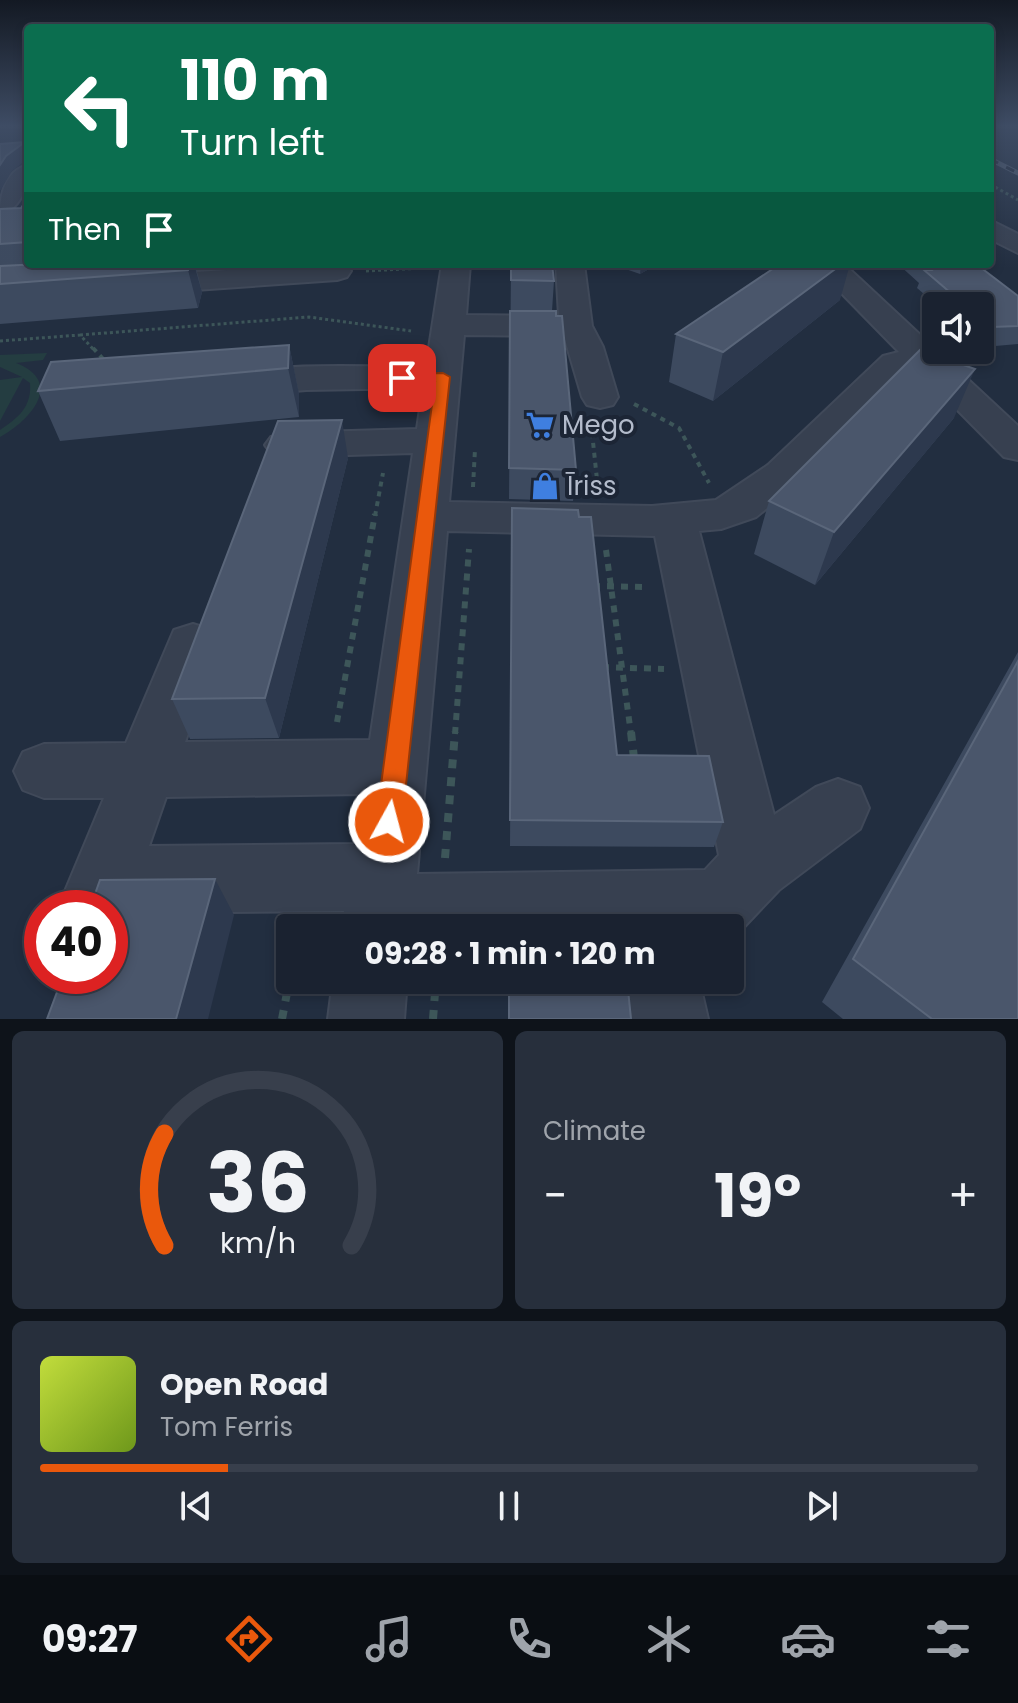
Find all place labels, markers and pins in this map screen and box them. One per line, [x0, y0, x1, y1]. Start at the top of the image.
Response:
pin [368, 344, 436, 412]
place label: Mego [562, 407, 635, 443]
supermarket icon: Mego [525, 410, 555, 440]
place label: Īriss [565, 468, 617, 504]
shop icon: Īriss [530, 471, 560, 501]

